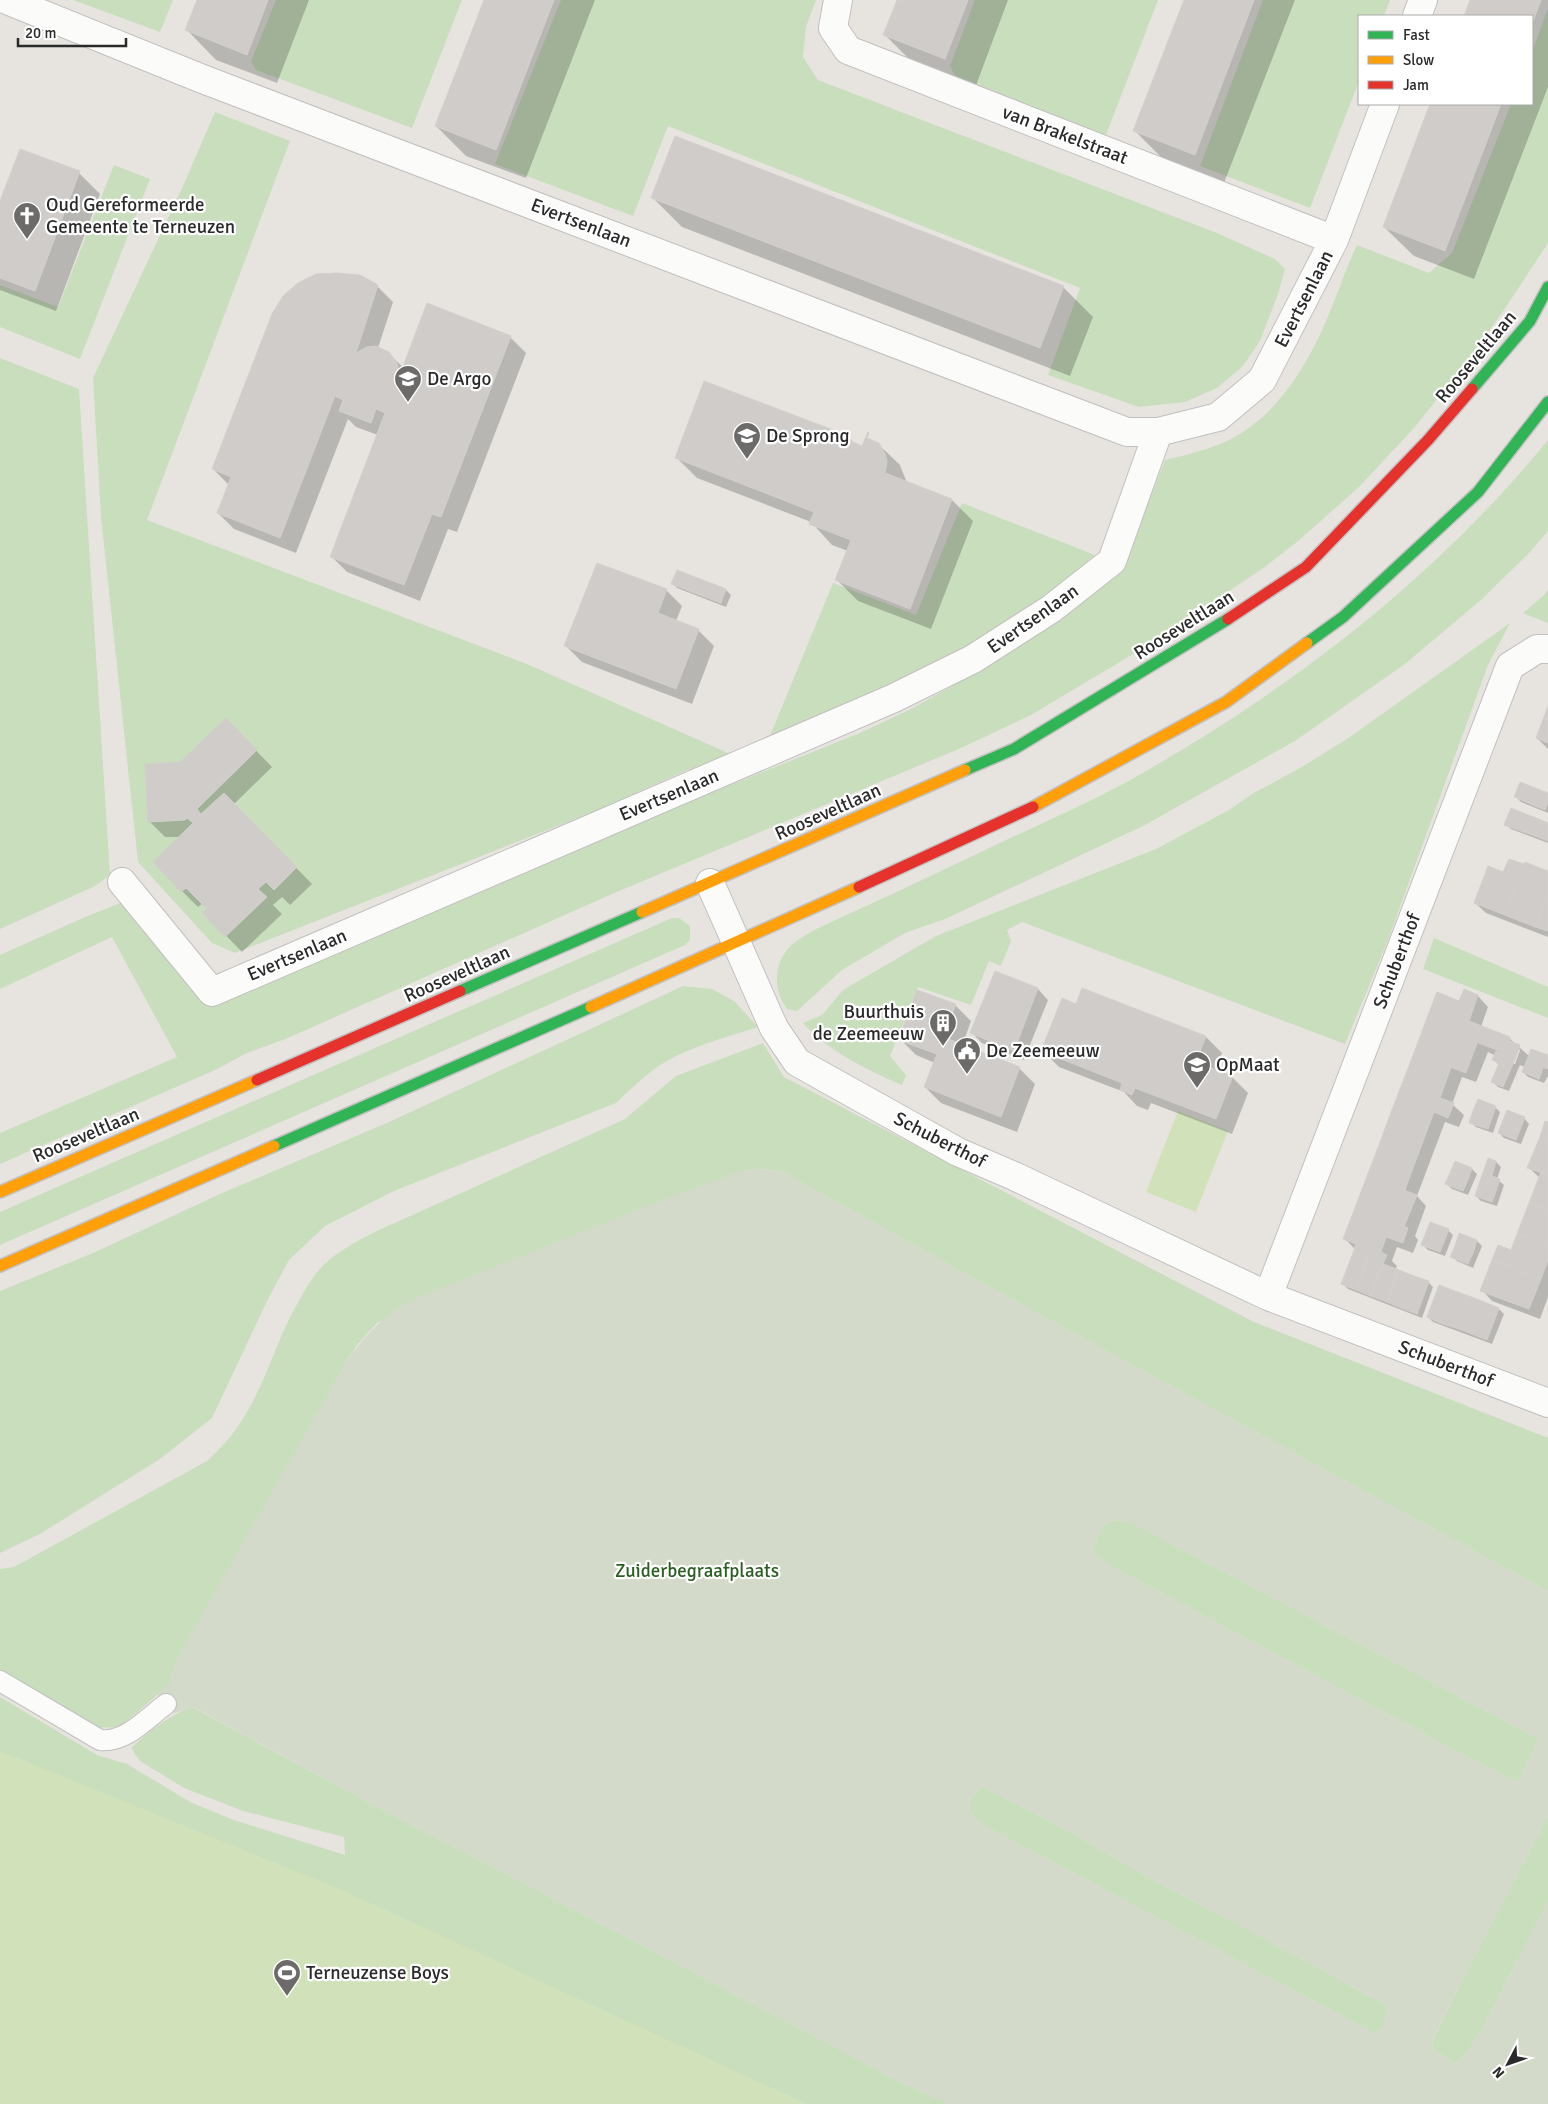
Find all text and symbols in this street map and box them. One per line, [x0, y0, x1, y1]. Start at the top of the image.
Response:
scale bar [18, 15, 125, 47]
legend [1358, 15, 1533, 105]
text: 20 m [25, 24, 56, 42]
text: Fast [1403, 26, 1430, 44]
text: Slow [1403, 51, 1434, 69]
text: Jam [1403, 76, 1429, 94]
street label: van Brakelstraat [999, 100, 1131, 170]
place label: Oud Gereformeerde Gemeente te Terneuzen [46, 193, 235, 239]
street label: Evertsenlaan [527, 193, 635, 253]
church icon: Oud Gereformeerde Gemeente te Terneuzen [12, 201, 42, 240]
street label: Evertsenlaan [1269, 246, 1339, 352]
street label: Rooseveltlaan [1430, 306, 1522, 408]
school or university icon: De Argo [393, 364, 423, 403]
place label: De Argo [427, 367, 491, 391]
school or university icon: De Sprong [732, 421, 762, 460]
place label: De Sprong [766, 424, 850, 448]
street label: Evertsenlaan [983, 579, 1083, 659]
street label: Rooseveltlaan [1129, 585, 1239, 665]
street label: Evertsenlaan [616, 763, 722, 827]
street label: Rooseveltlaan [771, 778, 885, 846]
street label: Schuberthof [1368, 908, 1427, 1012]
street label: Evertsenlaan [244, 923, 350, 987]
street label: Rooseveltlaan [400, 940, 514, 1008]
place label: Buurthuis de Zeemeeuw [813, 1000, 924, 1046]
building icon: Buurthuis de Zeemeeuw [928, 1008, 958, 1047]
public building icon: De Zeemeeuw [952, 1036, 982, 1075]
place label: De Zeemeeuw [986, 1039, 1100, 1063]
school or university icon: OpMaat [1182, 1050, 1212, 1089]
place label: OpMaat [1216, 1053, 1280, 1077]
street label: Rooseveltlaan [29, 1102, 143, 1168]
street label: Schuberthof [890, 1107, 992, 1174]
street label: Schuberthof [1395, 1335, 1499, 1394]
park label: Zuiderbegraafplaats [615, 1559, 779, 1583]
sports icon: Terneuzense Boys [272, 1958, 302, 1997]
place label: Terneuzense Boys [306, 1961, 449, 1985]
north arrow [1483, 2039, 1533, 2089]
text: N [1489, 2063, 1508, 2081]

